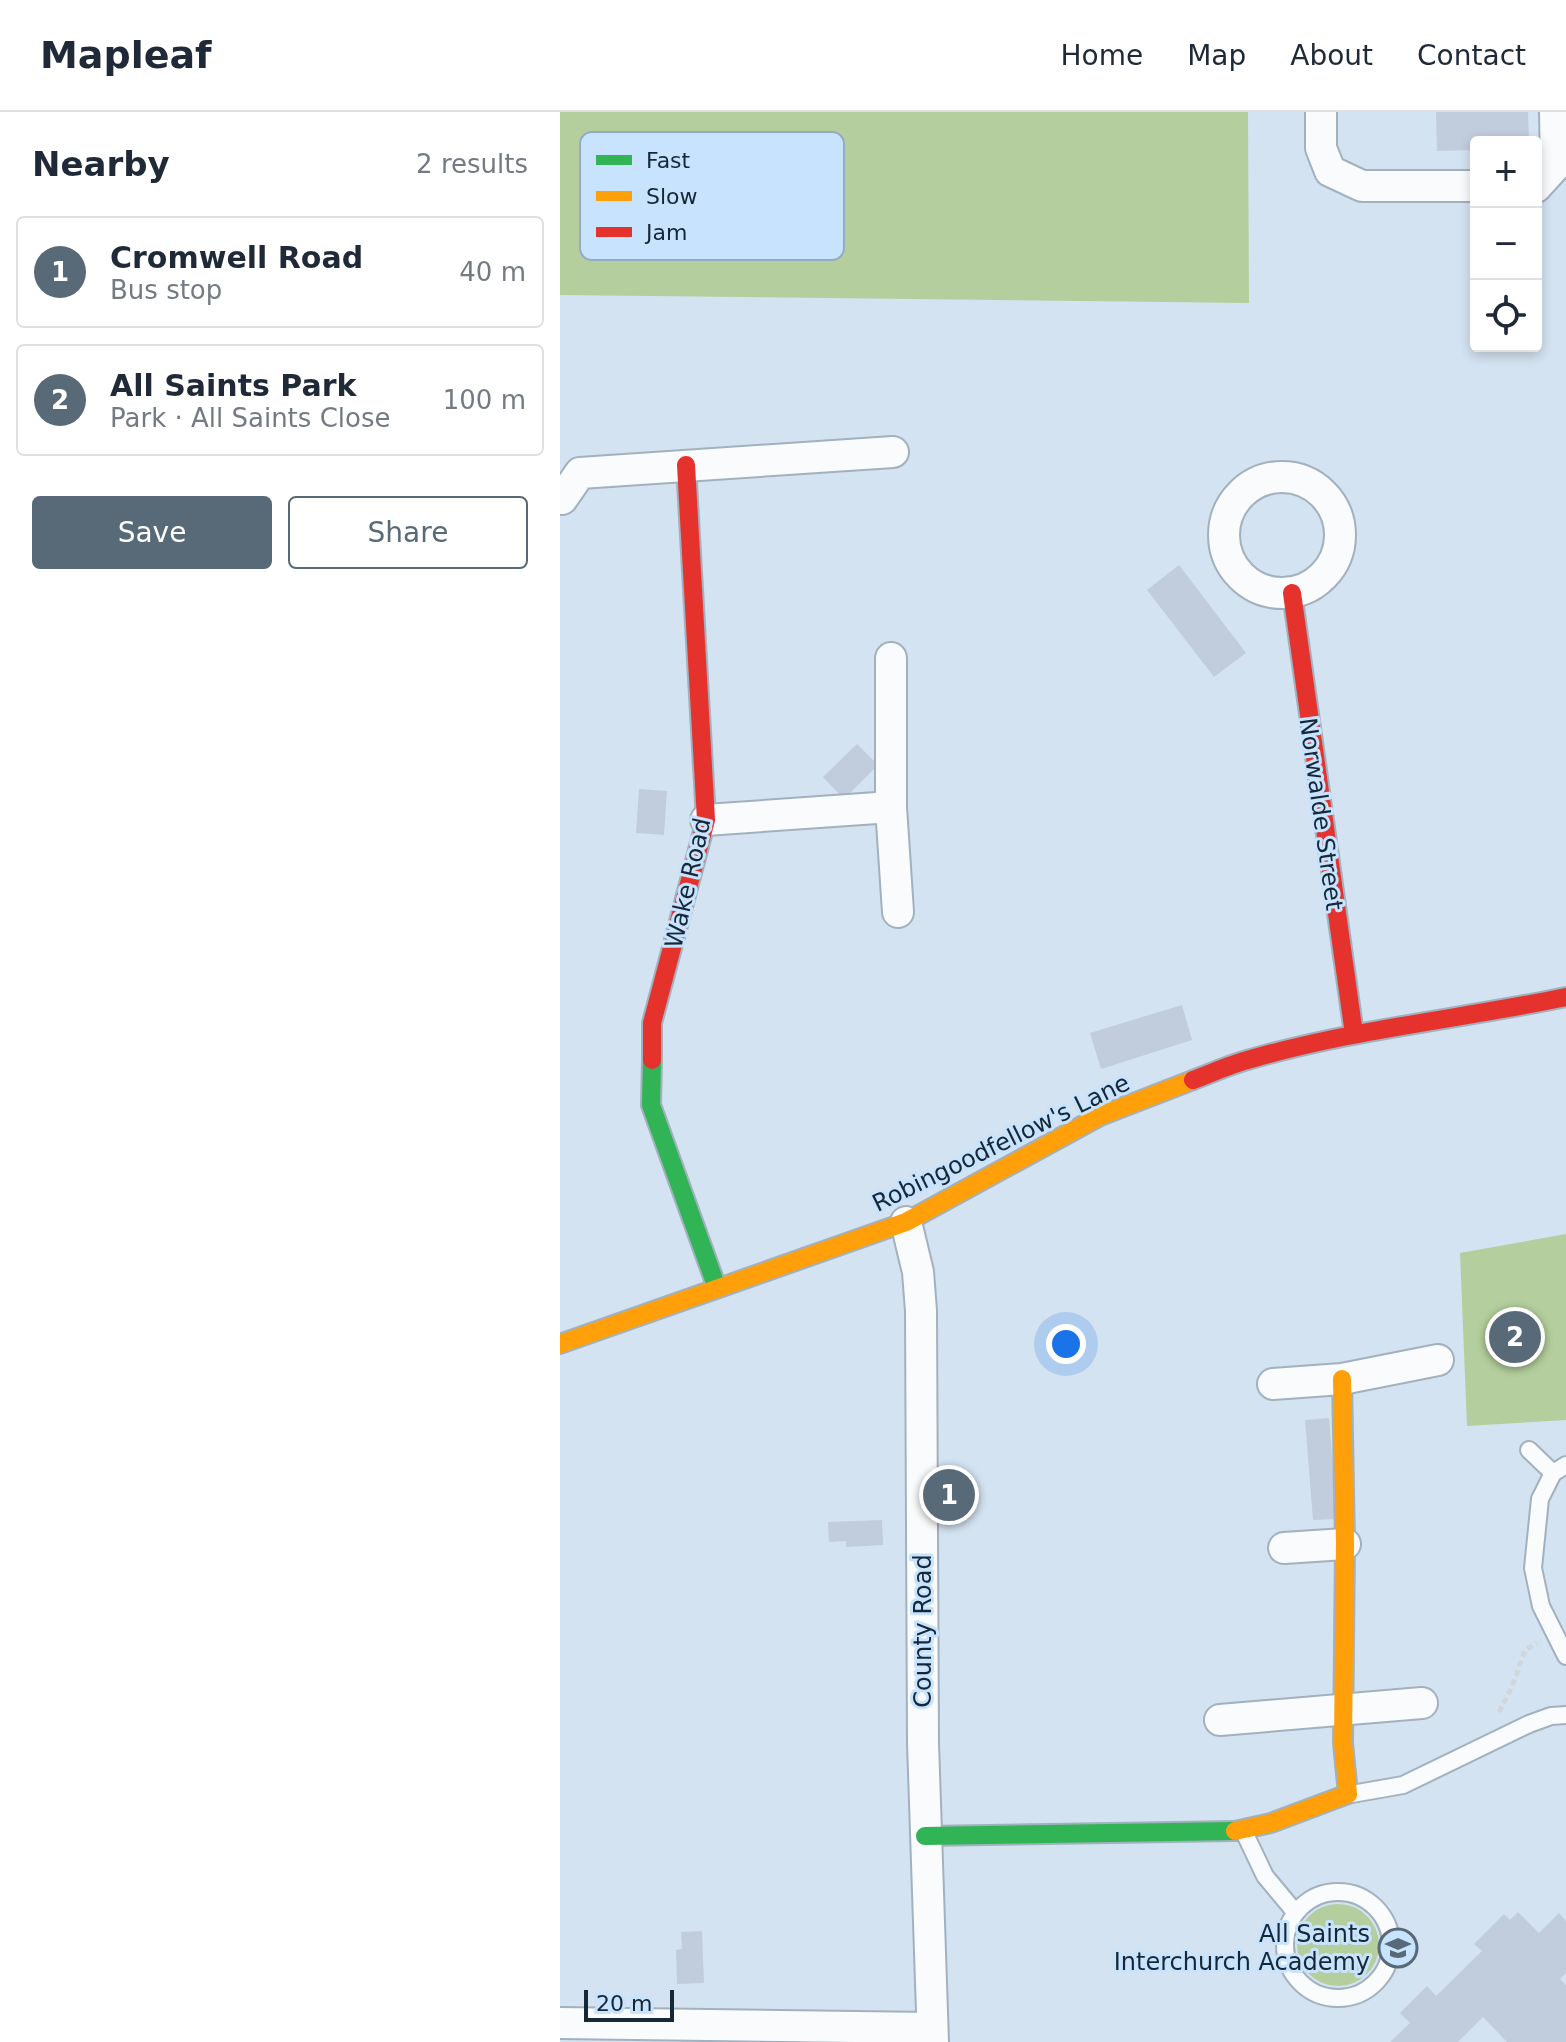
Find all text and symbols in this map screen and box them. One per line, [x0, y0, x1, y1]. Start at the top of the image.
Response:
text: Mapleaf [40, 33, 212, 77]
text: Home [1060, 39, 1143, 72]
text: Map [1187, 39, 1246, 72]
text: About [1290, 39, 1373, 72]
text: Contact [1417, 39, 1526, 72]
legend [580, 132, 844, 260]
map controls [1470, 136, 1542, 352]
button: + [1470, 136, 1542, 208]
text: Nearby [32, 144, 170, 184]
text: Fast [646, 148, 691, 173]
text: 2 results [416, 149, 528, 179]
text: Slow [646, 184, 698, 209]
button: − [1470, 208, 1542, 280]
text: Jam [644, 220, 687, 245]
text: Cromwell Road [110, 240, 363, 275]
text: 1 [51, 257, 69, 287]
text: 40 m [459, 257, 526, 287]
text: Bus stop [110, 275, 222, 305]
button: locate [1470, 280, 1542, 352]
text: All Saints Park [110, 368, 357, 403]
text: 2 [51, 385, 69, 415]
text: 100 m [443, 385, 526, 415]
text: Park · All Saints Close [110, 403, 390, 433]
button: Save [32, 496, 272, 569]
button: Share [288, 496, 528, 569]
street label: Norwalde Street [1294, 716, 1348, 912]
street label: Wake Road [659, 815, 717, 951]
street label: Robingoodfellow's Lane [868, 1068, 1134, 1218]
pin: 2 [1489, 1307, 1541, 1367]
your location [1046, 1324, 1086, 1364]
pin: 1 [923, 1465, 975, 1525]
street label: County Road [909, 1554, 937, 1708]
place label: All Saints Interchurch Academy [1114, 1920, 1370, 1976]
school or university icon: All Saints Interchurch Academy [1377, 1927, 1419, 1969]
scale bar [584, 1986, 674, 2022]
text: 20 m [596, 1991, 652, 2016]

